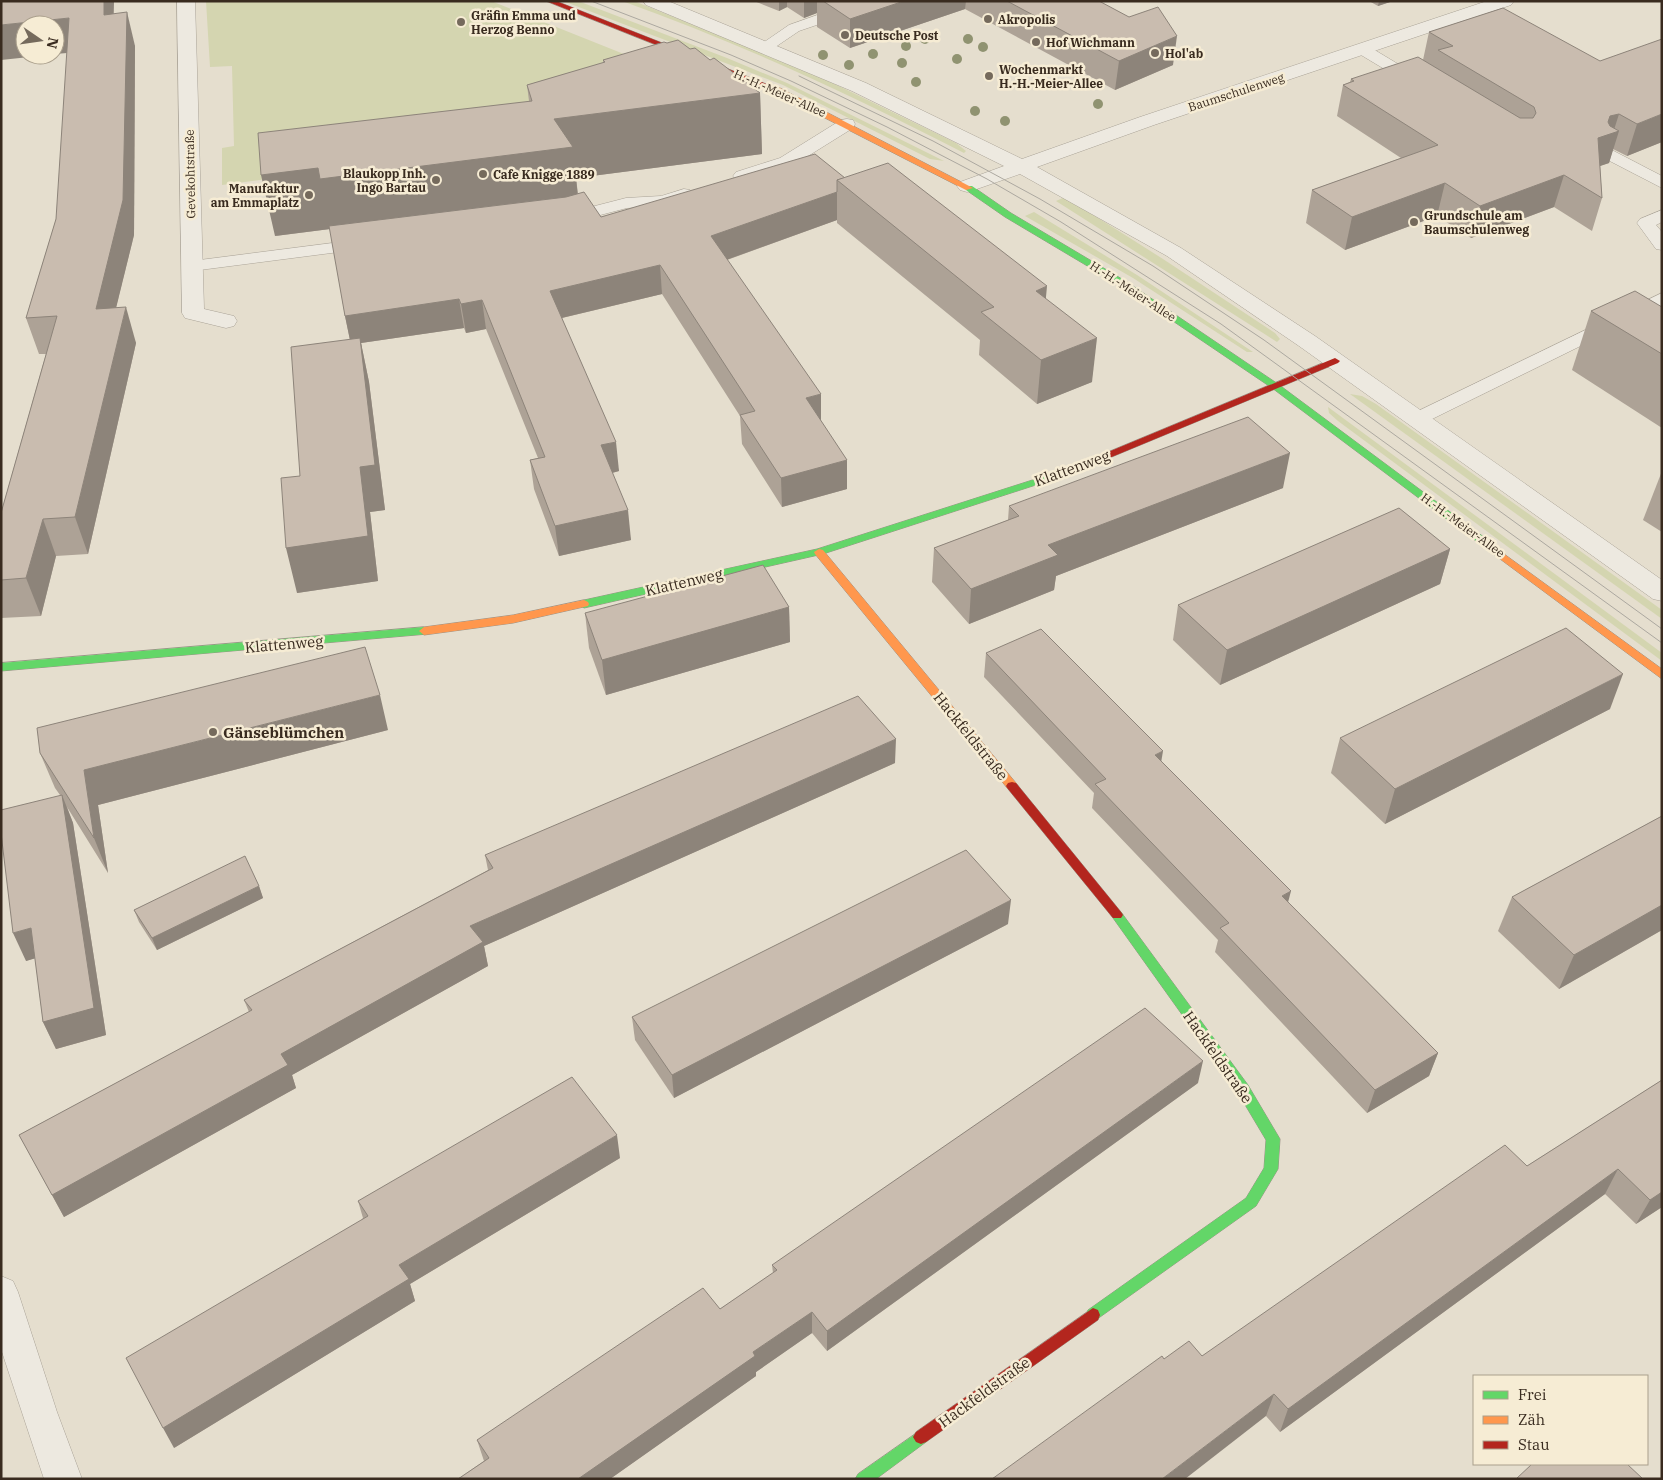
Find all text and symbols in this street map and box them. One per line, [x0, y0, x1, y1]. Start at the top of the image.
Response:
place label: Gräfin Emma und Herzog Benno [471, 8, 576, 37]
place label: Akropolis [998, 12, 1055, 27]
marker: Akropolis [982, 13, 994, 25]
north arrow [15, 15, 65, 65]
marker: Gräfin Emma und Herzog Benno [455, 16, 467, 28]
place label: Deutsche Post [855, 28, 939, 43]
marker: Deutsche Post [839, 29, 851, 41]
place label: Hof Wichmann [1046, 35, 1135, 50]
text: N [43, 36, 63, 50]
marker: Hof Wichmann [1030, 36, 1042, 48]
place label: Hol'ab [1165, 46, 1204, 61]
marker: Hol'ab [1149, 47, 1161, 59]
place label: Wochenmarkt H.-H.-Meier-Allee [999, 62, 1103, 91]
street label: H.-H.-Meier-Allee [731, 66, 829, 120]
street label: Baumschulenweg [1186, 69, 1286, 115]
marker: Wochenmarkt H.-H.-Meier-Allee [983, 70, 995, 82]
street label: Gevekohtstraße [182, 129, 198, 219]
place label: Blaukopp Inh. Ingo Bartau [343, 166, 426, 195]
place label: Cafe Knigge 1889 [493, 167, 595, 182]
marker: Cafe Knigge 1889 [477, 168, 489, 180]
marker: Blaukopp Inh. Ingo Bartau [430, 174, 442, 186]
place label: Manufaktur am Emmaplatz [211, 181, 299, 210]
marker: Manufaktur am Emmaplatz [303, 189, 315, 201]
place label: Grundschule am Baumschulenweg [1424, 208, 1529, 237]
marker: Grundschule am Baumschulenweg [1408, 216, 1420, 228]
street label: H.-H.-Meier-Allee [1087, 258, 1179, 324]
street label: Klattenweg [1032, 446, 1112, 490]
street label: H.-H.-Meier-Allee [1418, 490, 1508, 560]
street label: Klattenweg [643, 564, 725, 600]
street label: Klattenweg [244, 631, 324, 657]
street label: Hackfeldstraße [930, 688, 1012, 784]
place label: Gänseblümchen [223, 723, 344, 742]
marker: Gänseblümchen [207, 726, 219, 738]
street label: Hackfeldstraße [1179, 1007, 1257, 1107]
street label: Hackfeldstraße [935, 1353, 1033, 1431]
legend [1473, 1375, 1648, 1465]
text: Frei [1518, 1385, 1547, 1404]
text: Zäh [1518, 1410, 1545, 1429]
text: Stau [1518, 1435, 1550, 1454]

